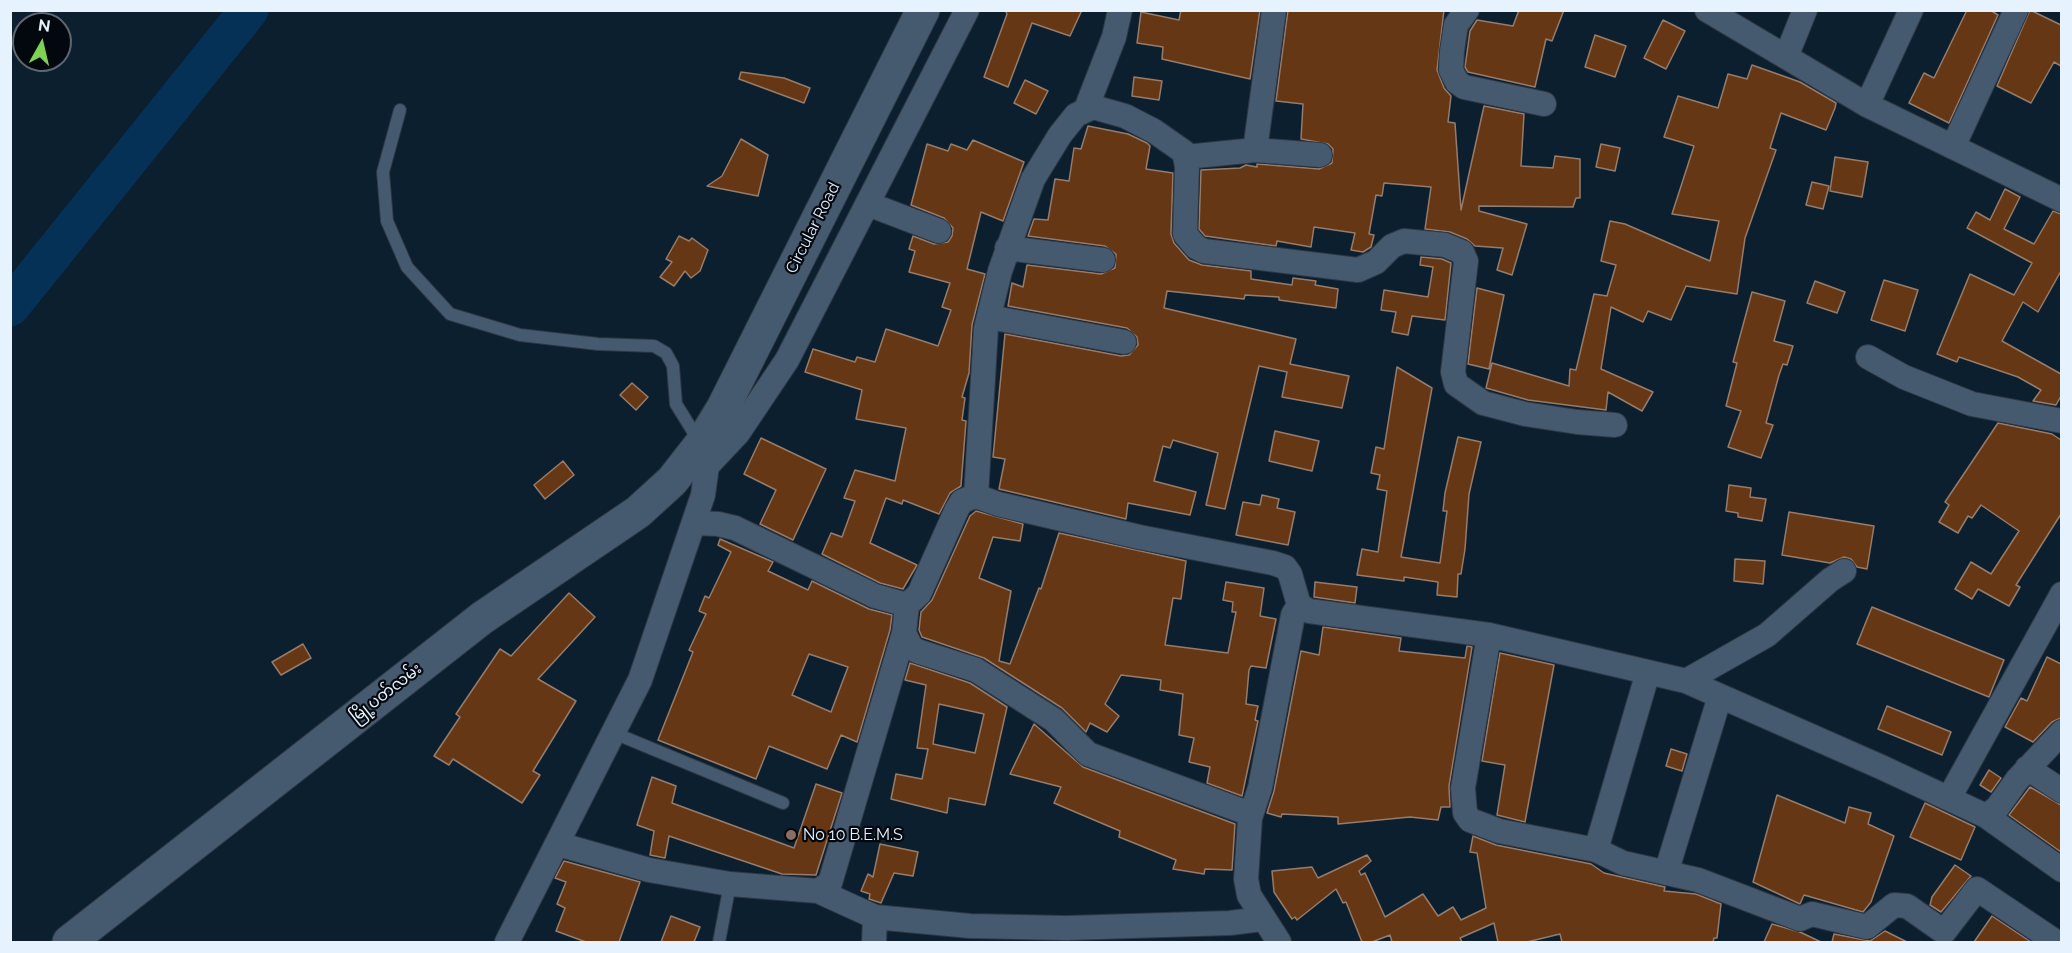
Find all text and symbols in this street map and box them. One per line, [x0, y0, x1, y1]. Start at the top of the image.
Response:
north arrow [12, 12, 72, 72]
text: N [37, 15, 52, 36]
street label: Circular Road [782, 179, 844, 277]
street label: မြို့ပတ်လမ်း [347, 659, 425, 727]
place label: No 10 B.E.M.S [803, 825, 903, 845]
marker: No 10 B.E.M.S [784, 828, 798, 842]

